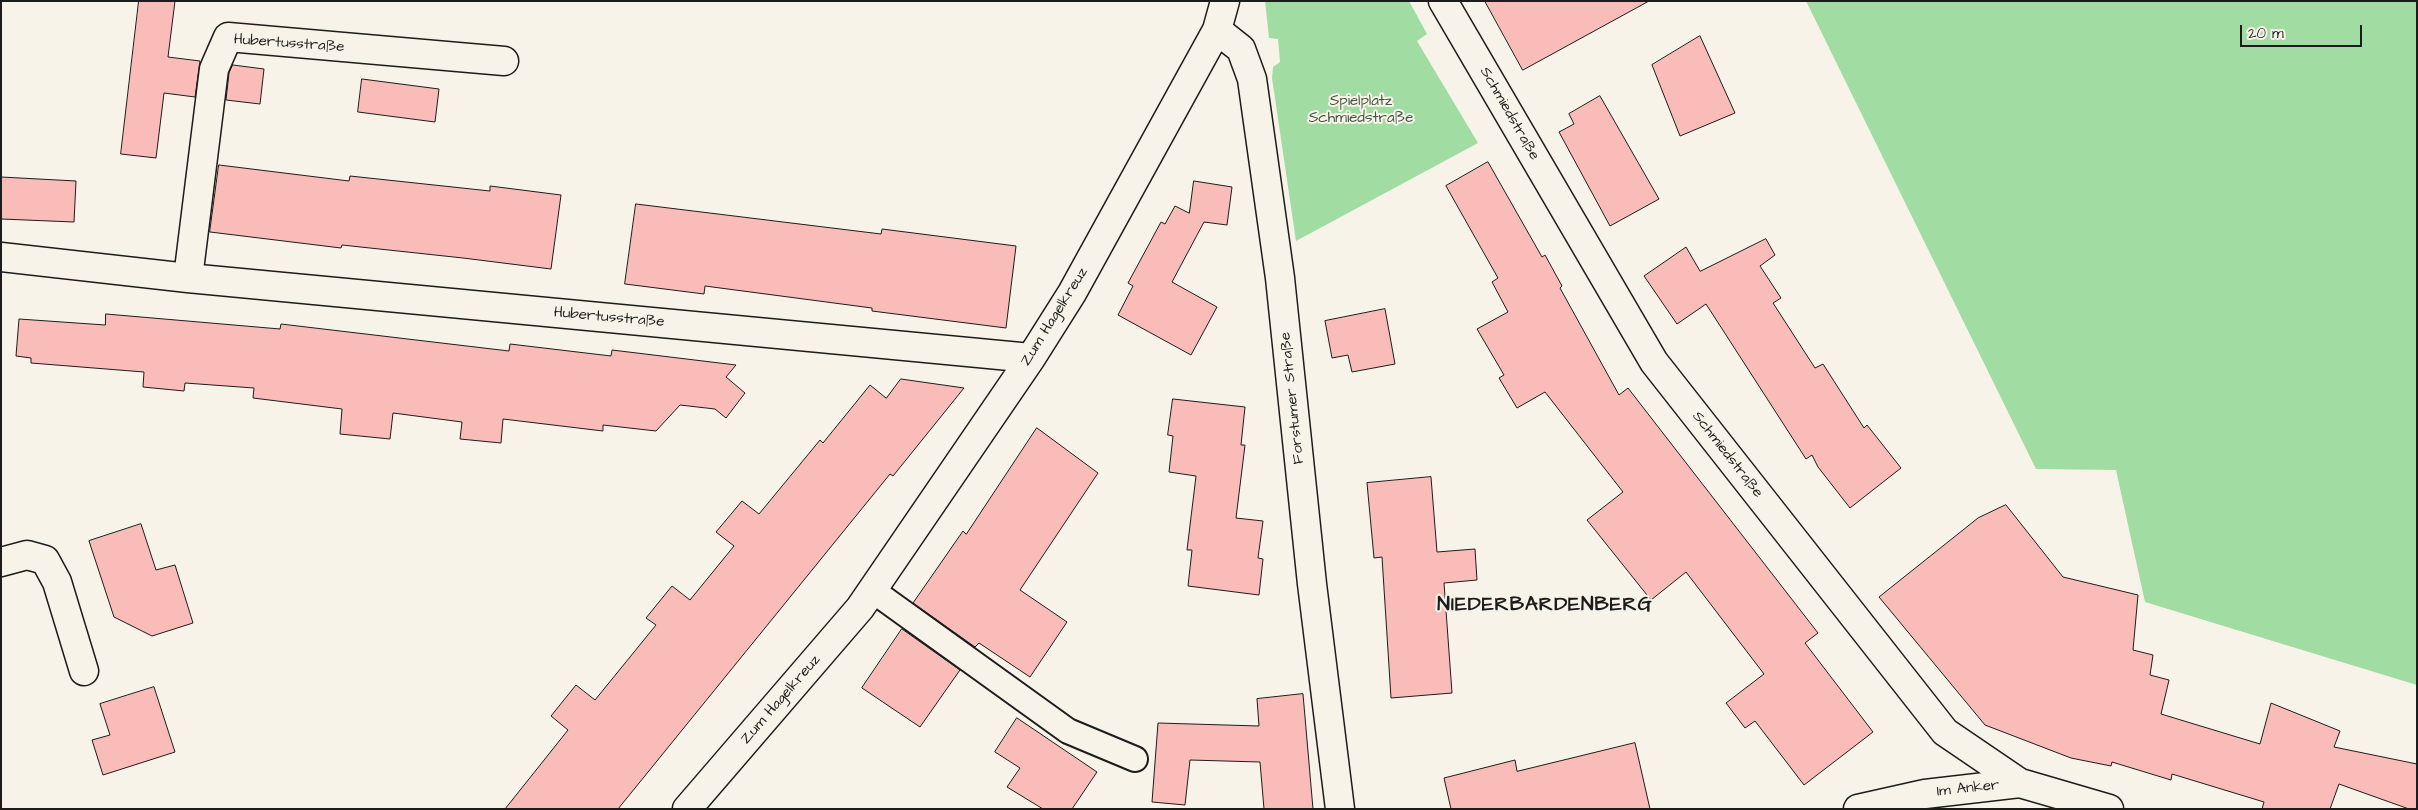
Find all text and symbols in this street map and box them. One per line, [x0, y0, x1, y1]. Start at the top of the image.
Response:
scale bar [2243, 15, 2366, 47]
text: 20 m [2248, 23, 2284, 44]
street label: Hubertusstraße [233, 31, 345, 57]
street label: Schmiedstraße [1475, 64, 1543, 164]
park label: Spielplatz Schmiedstraße [1309, 93, 1413, 128]
street label: Zum Hagelkreuz [1018, 264, 1092, 370]
street label: Hubertusstraße [553, 304, 665, 332]
street label: Forstumer Straße [1277, 331, 1309, 465]
street label: Schmiedstraße [1688, 408, 1766, 502]
district label: NIEDERBARDENBERG [1435, 594, 1655, 618]
street label: Zum Hagelkreuz [737, 652, 825, 748]
street label: Im Anker [1936, 777, 2000, 801]

